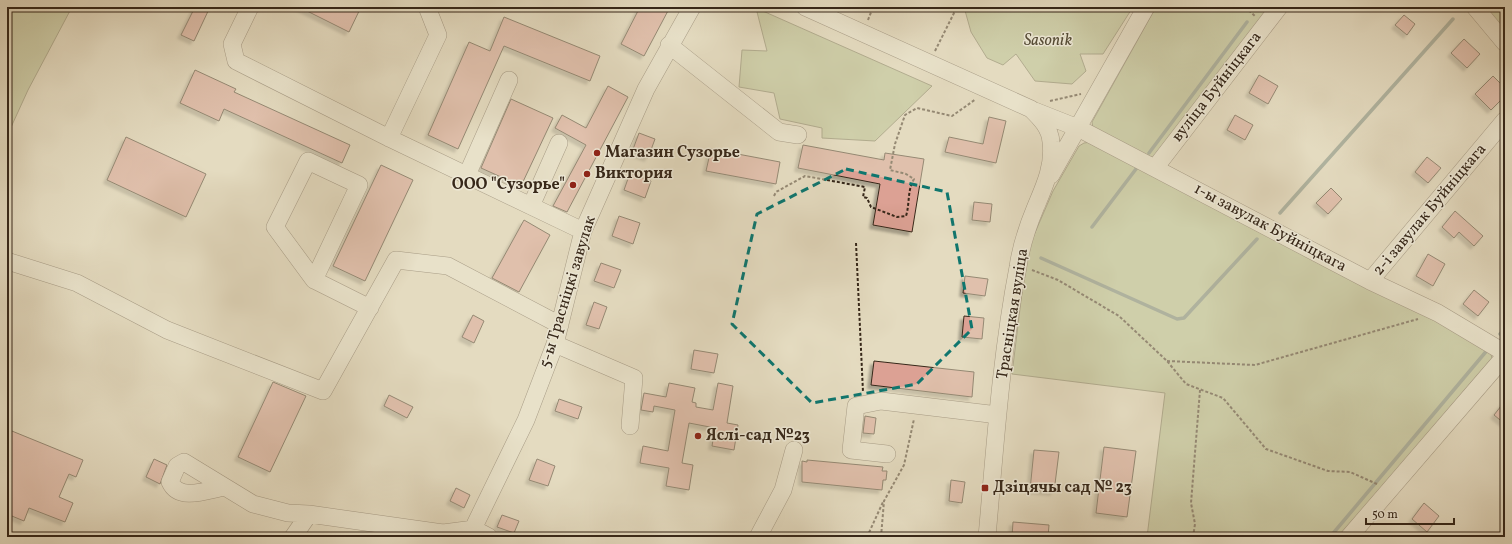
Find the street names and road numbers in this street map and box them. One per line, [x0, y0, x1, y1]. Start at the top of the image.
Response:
street label: вуліца Буйніцкага [1167, 27, 1267, 147]
street label: 2-і завулак Буйніцкага [1368, 139, 1492, 281]
street label: 1-ы завулак Буйніцкага [1190, 178, 1350, 278]
street label: 5-ы Трасніцкі завулак [534, 213, 602, 371]
street label: Трасніцкая вуліца [992, 247, 1034, 381]

